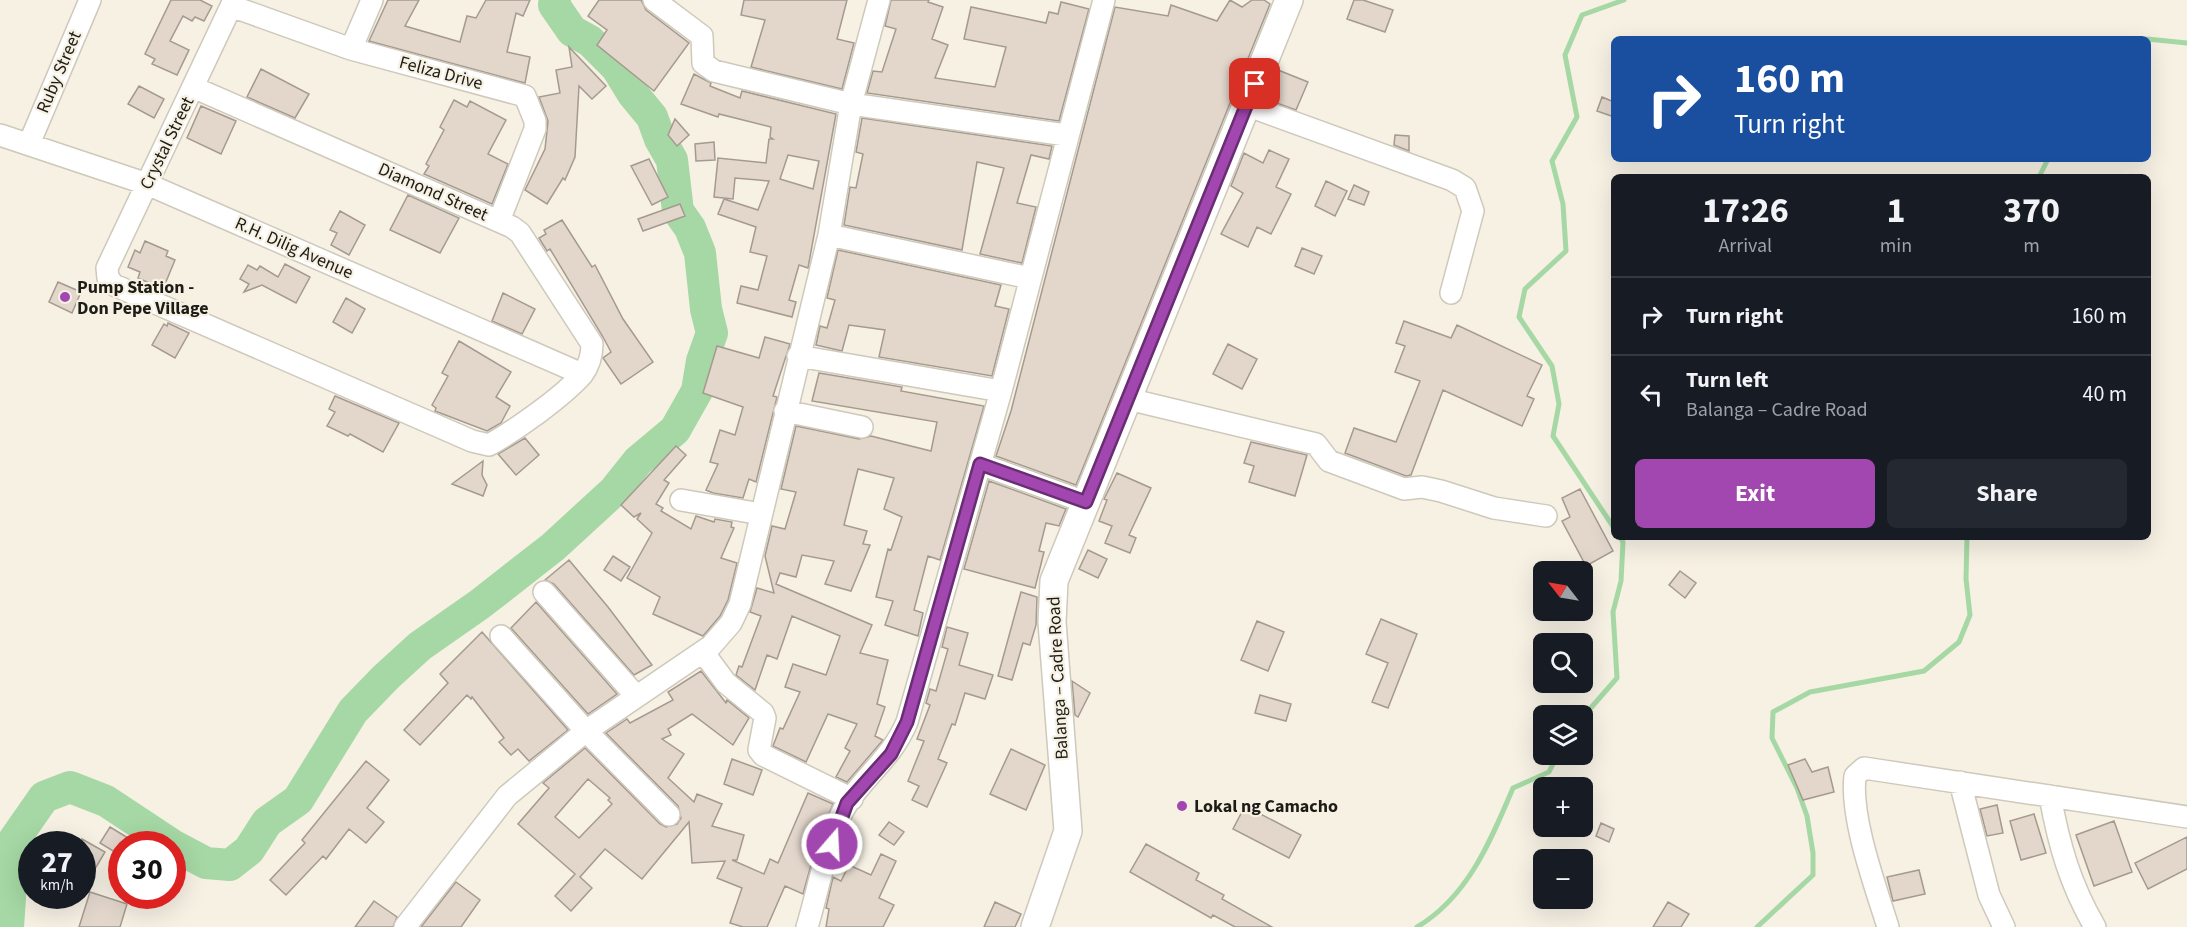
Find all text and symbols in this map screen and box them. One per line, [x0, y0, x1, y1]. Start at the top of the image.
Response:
street label: Ruby Street [30, 27, 88, 117]
text: 160 m [1734, 49, 1845, 109]
street label: Feliza Drive [396, 50, 486, 96]
pin [1229, 58, 1280, 109]
icon: right [1635, 60, 1713, 138]
icon: arrive [1238, 67, 1271, 100]
street label: Crystal Street [134, 92, 200, 194]
text: Turn right [1734, 105, 1845, 144]
street label: Diamond Street [374, 157, 492, 227]
text: 17:26 [1702, 185, 1789, 236]
text: 1 [1886, 185, 1905, 236]
text: 370 [2003, 185, 2060, 236]
street label: R.H. Dilig Avenue [231, 211, 357, 285]
text: Arrival [1718, 232, 1772, 260]
text: min [1880, 232, 1912, 260]
text: m [2023, 232, 2040, 260]
place label: Pump Station - Don Pepe Village [77, 275, 209, 321]
marker: Pump Station - Don Pepe Village [58, 290, 72, 304]
icon: right [1635, 300, 1668, 333]
text: Turn right [1686, 300, 1783, 332]
text: 160 m [2072, 300, 2127, 332]
text: Turn left [1686, 364, 1768, 396]
icon: left [1635, 378, 1668, 411]
text: 40 m [2082, 378, 2127, 410]
text: Balanga – Cadre Road [1686, 396, 1868, 424]
button: Exit [1635, 459, 1875, 528]
button: Share [1887, 459, 2127, 528]
north arrow [1533, 561, 1593, 621]
map controls [1533, 561, 1593, 909]
street label: Balanga – Cadre Road [1041, 596, 1075, 760]
button: search [1533, 633, 1593, 693]
button: layers [1533, 705, 1593, 765]
button: + [1533, 777, 1593, 837]
place label: Lokal ng Camacho [1194, 794, 1338, 819]
marker: Lokal ng Camacho [1175, 799, 1189, 813]
position arrow [800, 812, 864, 876]
speed limit sign: 30 [108, 831, 186, 909]
text: 27 [41, 841, 73, 884]
button: − [1533, 849, 1593, 909]
text: km/h [40, 875, 74, 896]

